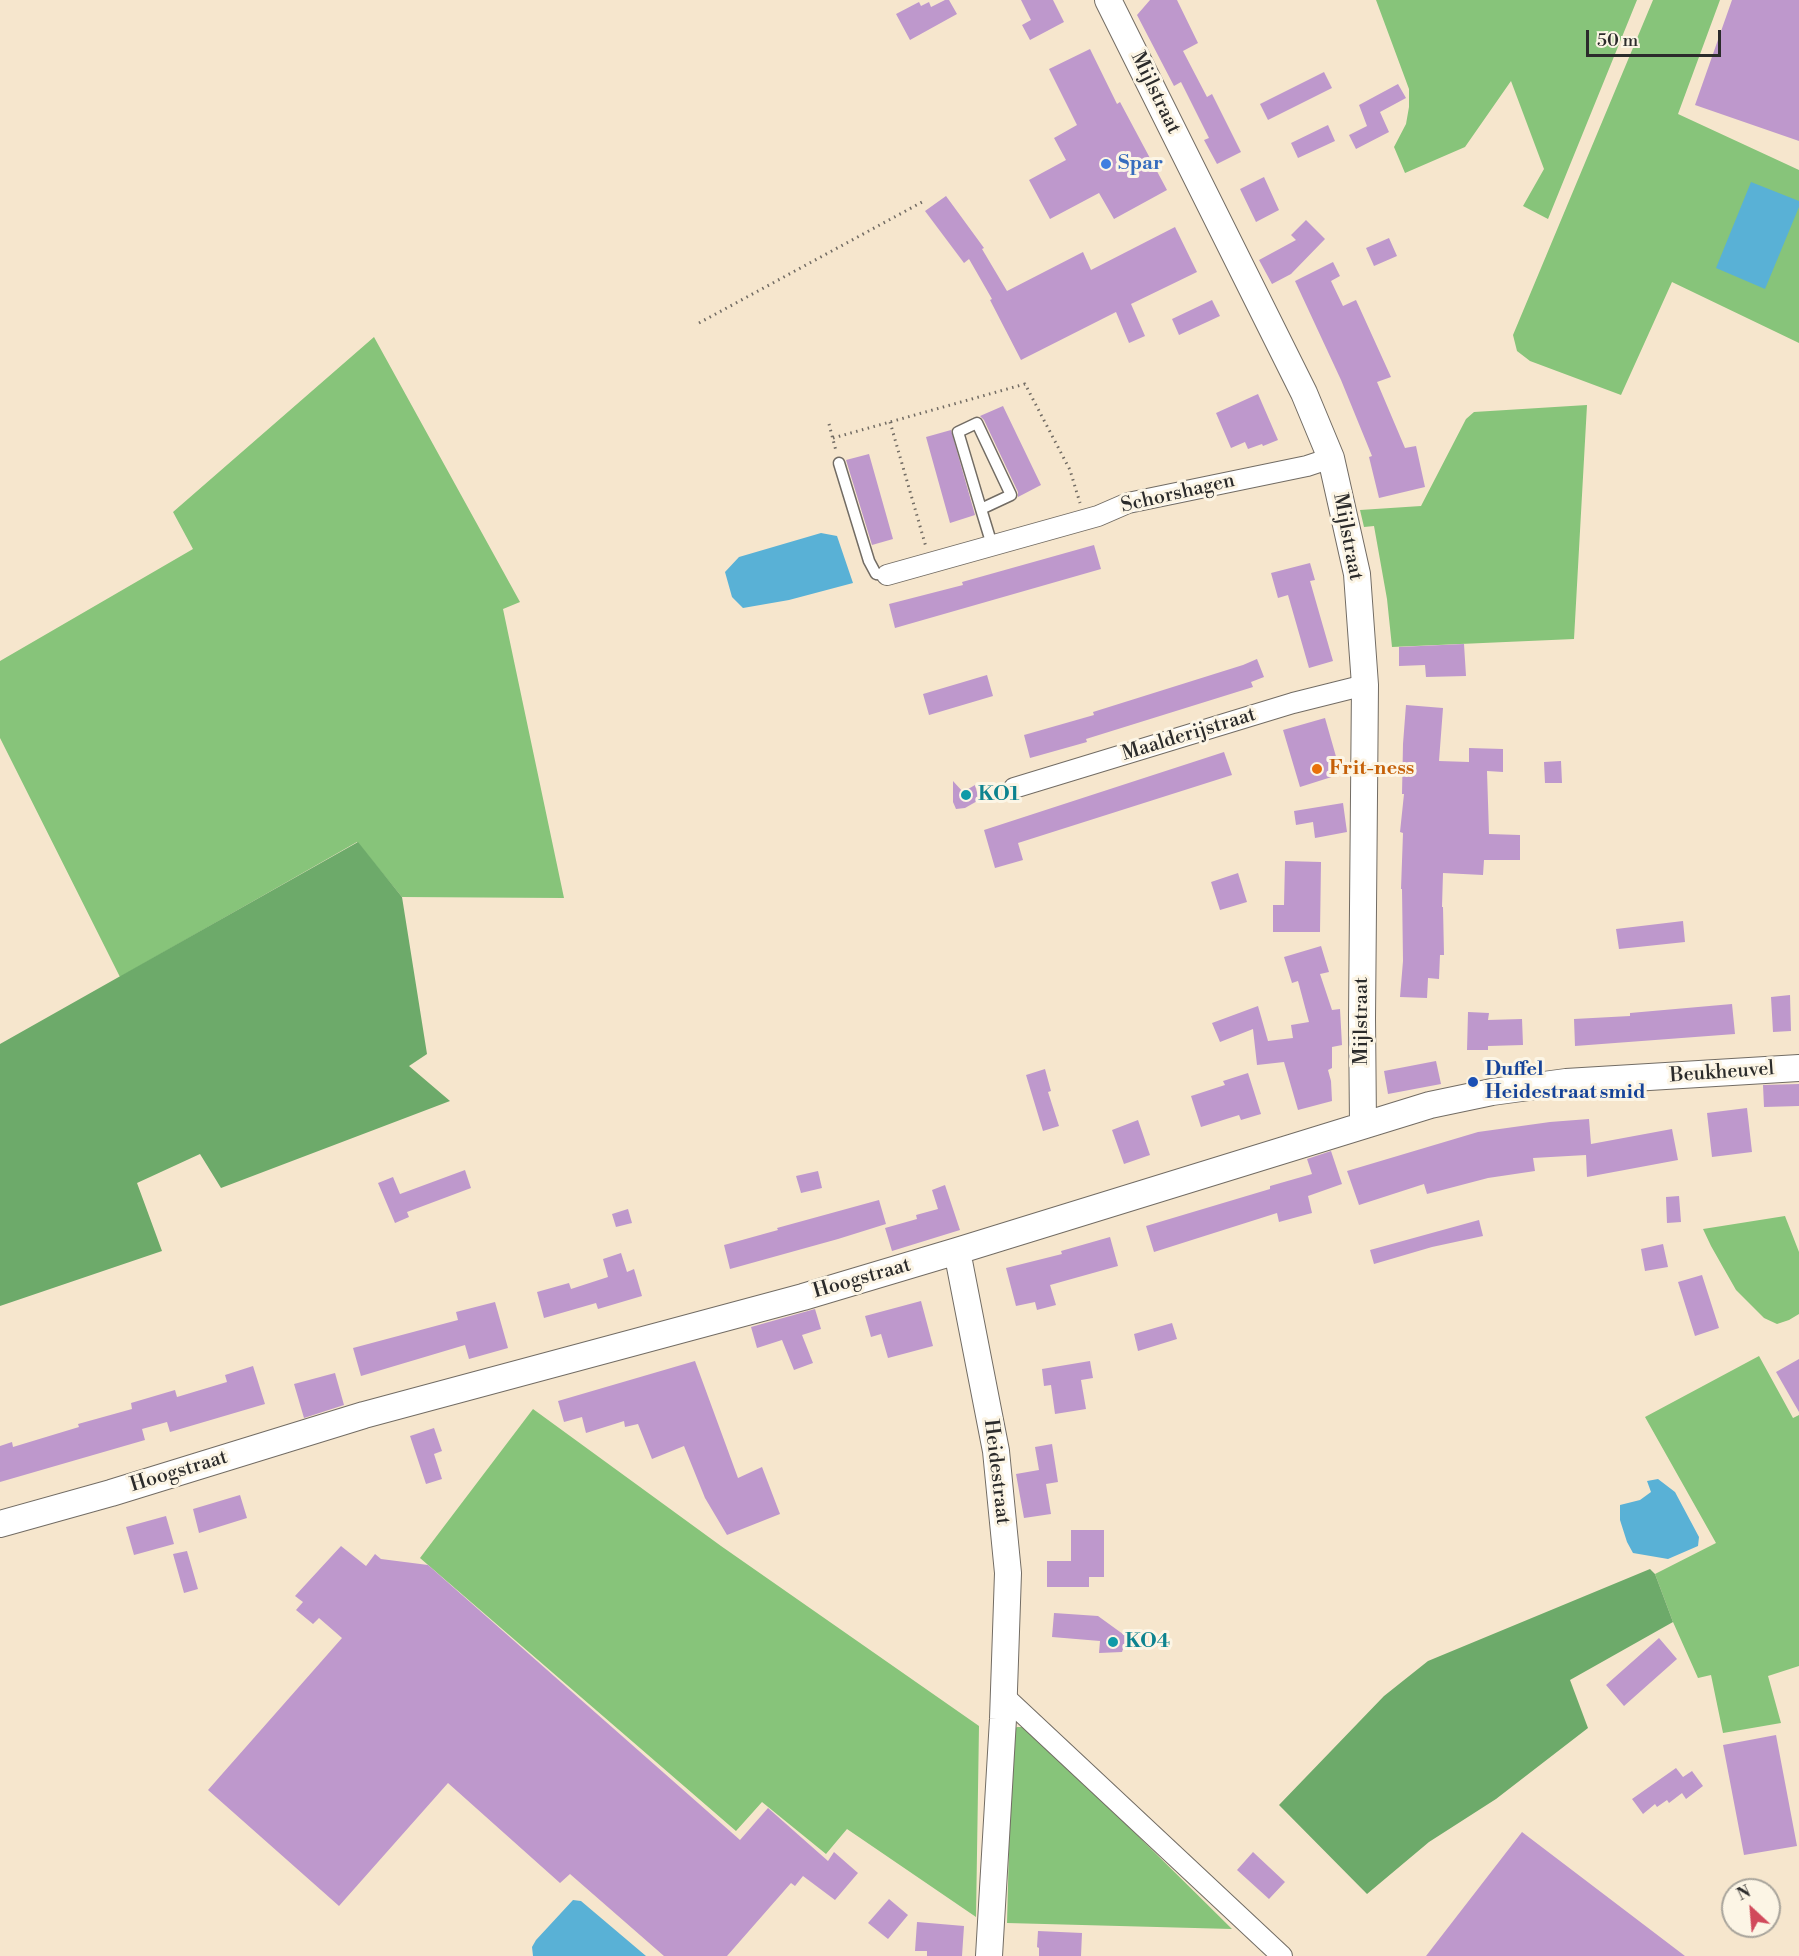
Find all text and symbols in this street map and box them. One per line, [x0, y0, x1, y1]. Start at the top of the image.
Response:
scale bar [1589, 18, 1724, 56]
text: 50 m [1597, 29, 1638, 52]
street label: Mijlstraat [1125, 48, 1185, 138]
place label: Spar [1118, 152, 1163, 176]
marker: Spar [1099, 157, 1113, 171]
street label: Schorshagen [1119, 469, 1237, 519]
street label: Mijlstraat [1327, 491, 1367, 583]
street label: Maalderijstraat [1119, 703, 1259, 767]
place label: Frit-ness [1329, 757, 1414, 781]
marker: Frit-ness [1310, 762, 1324, 776]
place label: KO1 [978, 783, 1019, 807]
marker: KO1 [959, 788, 973, 802]
street label: Mijlstraat [1350, 977, 1374, 1065]
street label: Beukheuvel [1669, 1057, 1775, 1089]
place label: Duffel Heidestraat smid [1485, 1058, 1646, 1105]
marker: Duffel Heidestraat smid [1466, 1075, 1480, 1089]
street label: Hoogstraat [810, 1254, 914, 1304]
street label: Heidestraat [978, 1418, 1014, 1526]
street label: Hoogstraat [127, 1446, 231, 1498]
place label: KO4 [1125, 1630, 1170, 1654]
marker: KO4 [1106, 1635, 1120, 1649]
north arrow [1721, 1878, 1781, 1938]
text: N [1734, 1882, 1754, 1905]

